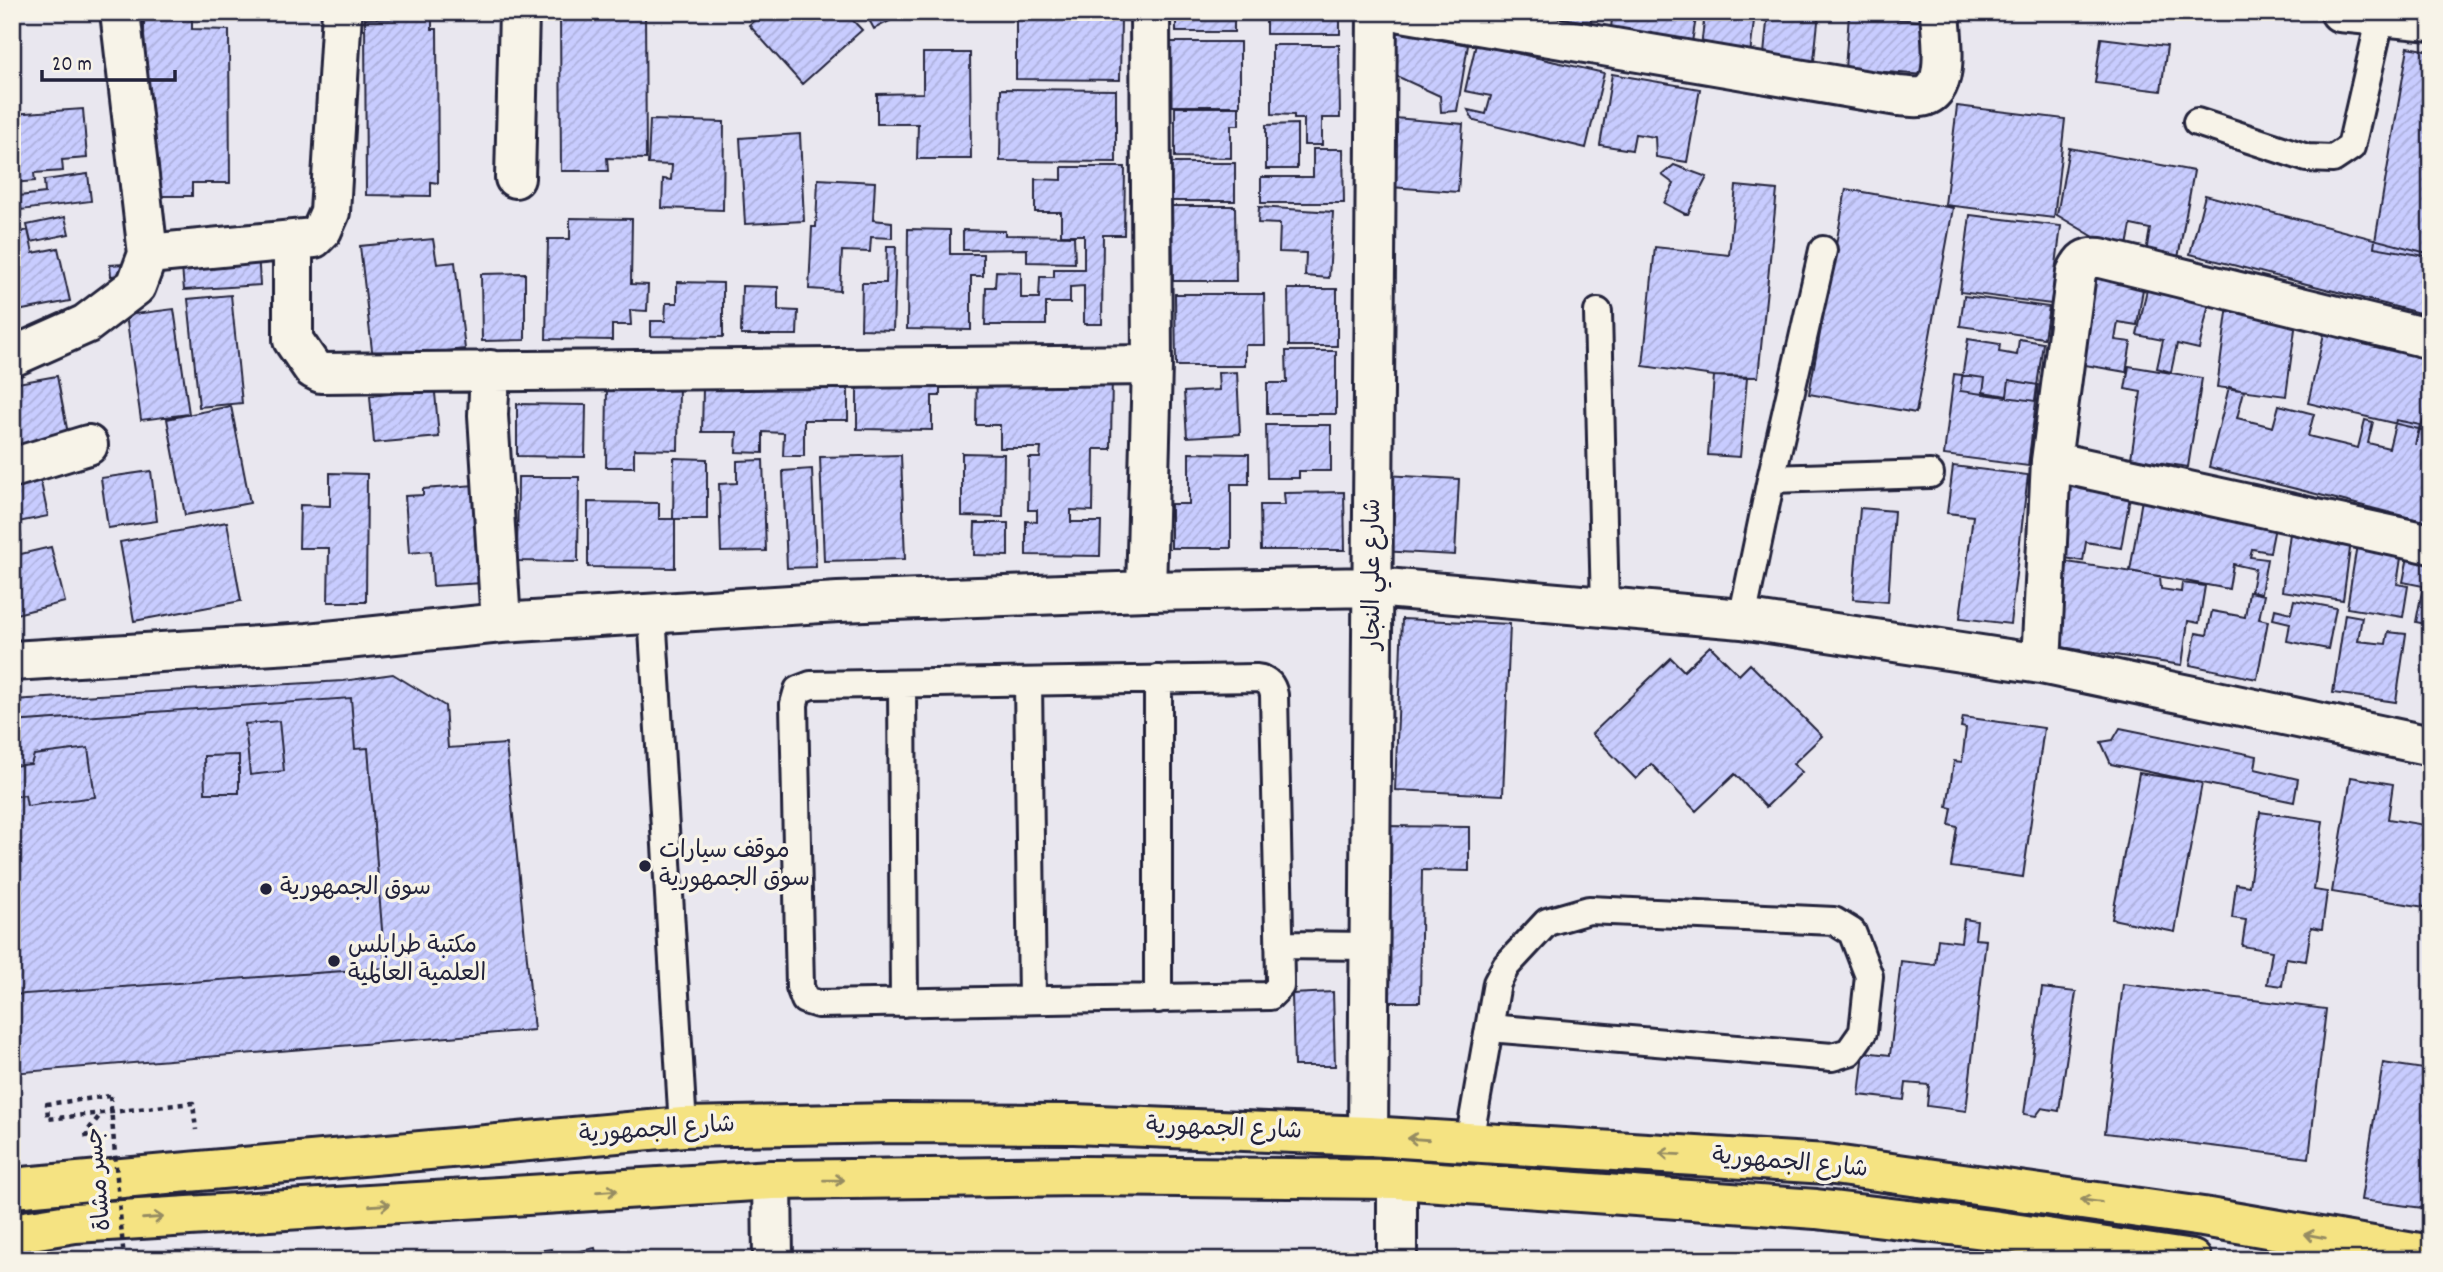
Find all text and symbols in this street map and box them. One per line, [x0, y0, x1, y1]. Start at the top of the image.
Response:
scale bar [42, 38, 175, 82]
text: 20 m [52, 51, 92, 81]
street label: شارع علي النجار [1357, 498, 1392, 652]
place label: موقف سيارات سوق الجمهورية [659, 835, 810, 897]
marker: موقف سيارات سوق الجمهورية [637, 858, 653, 874]
place label: سوق الجمهورية [280, 872, 431, 906]
marker: سوق الجمهورية [258, 881, 274, 897]
place label: مكتبة طرابلس العلمية العالمية [348, 930, 486, 992]
marker: مكتبة طرابلس العلمية العالمية [326, 953, 342, 969]
street label: شارع الجمهورية [578, 1109, 736, 1153]
street label: شارع الجمهورية [1145, 1110, 1303, 1150]
street label: جسر مشاة [79, 1126, 121, 1232]
one-way arrow [1408, 1132, 1430, 1145]
street label: شارع الجمهورية [1711, 1140, 1869, 1188]
one-way arrow [1659, 1147, 1682, 1160]
one-way arrow [823, 1173, 846, 1186]
one-way arrow [596, 1184, 619, 1197]
one-way arrow [2080, 1194, 2102, 1207]
one-way arrow [368, 1198, 391, 1211]
one-way arrow [141, 1212, 164, 1225]
one-way arrow [2304, 1229, 2327, 1242]

